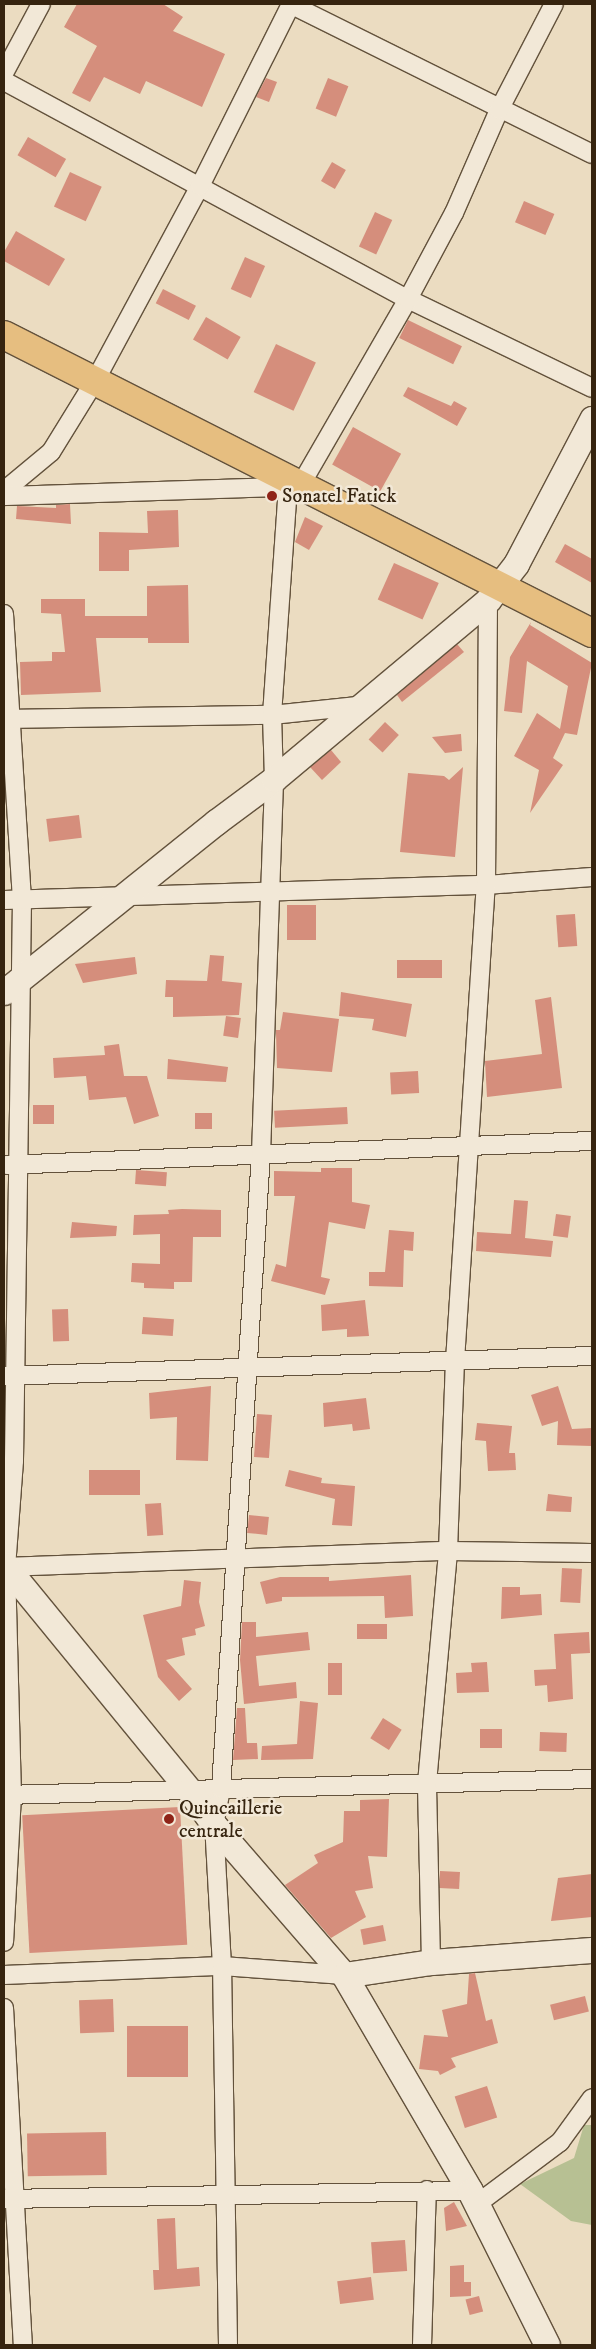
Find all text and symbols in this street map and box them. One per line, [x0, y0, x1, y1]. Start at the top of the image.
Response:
place label: Sonatel Fatick [282, 484, 396, 508]
marker: Sonatel Fatick [266, 490, 278, 502]
place label: Quincaillerie centrale [179, 1796, 282, 1843]
marker: Quincaillerie centrale [163, 1813, 175, 1825]

